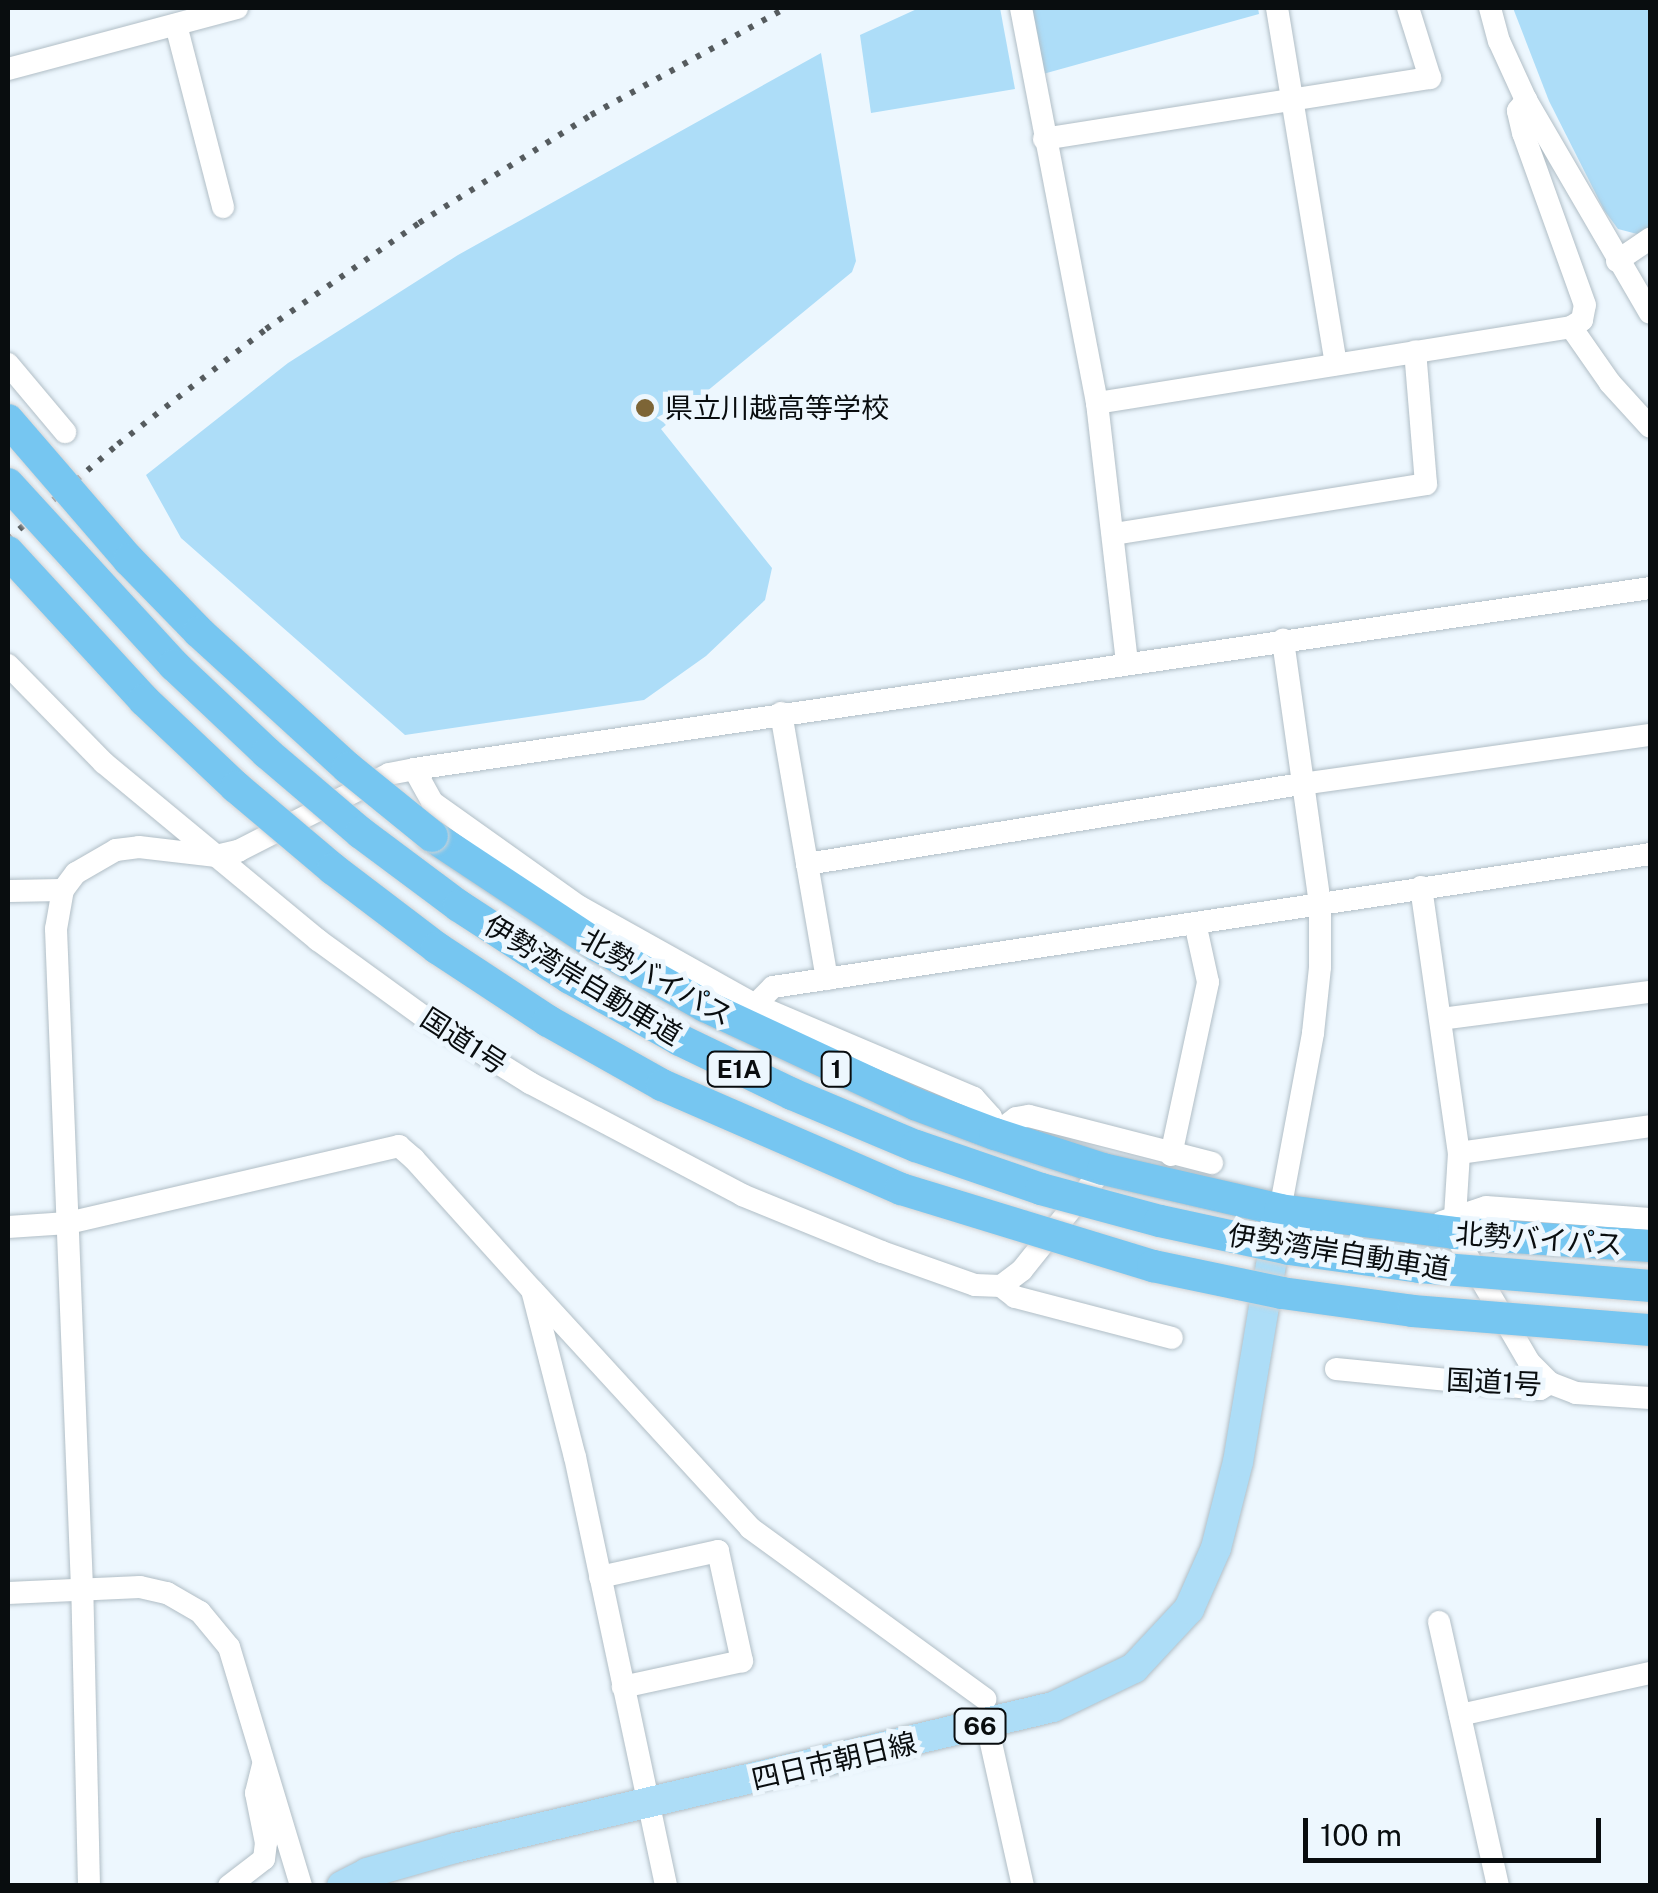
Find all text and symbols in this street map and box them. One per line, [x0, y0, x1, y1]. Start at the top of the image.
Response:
place label: 県立川越高等学校 [665, 391, 889, 425]
marker: 県立川越高等学校 [634, 397, 656, 419]
street label: 伊勢湾岸自動車道 [478, 908, 688, 1052]
street label: 北勢バイパス [575, 922, 739, 1032]
street label: 国道1号 [415, 1001, 513, 1081]
road number: E1A [706, 1049, 772, 1089]
road number: 1 [818, 1049, 854, 1089]
street label: 北勢バイパス [1454, 1216, 1624, 1262]
street label: 伊勢湾岸自動車道 [1226, 1218, 1452, 1286]
street label: 国道1号 [1445, 1363, 1543, 1401]
road number: 66 [952, 1706, 1008, 1746]
street label: 四日市朝日線 [748, 1726, 920, 1796]
scale bar [1308, 1798, 1606, 1860]
text: 100 m [1320, 1817, 1402, 1853]

